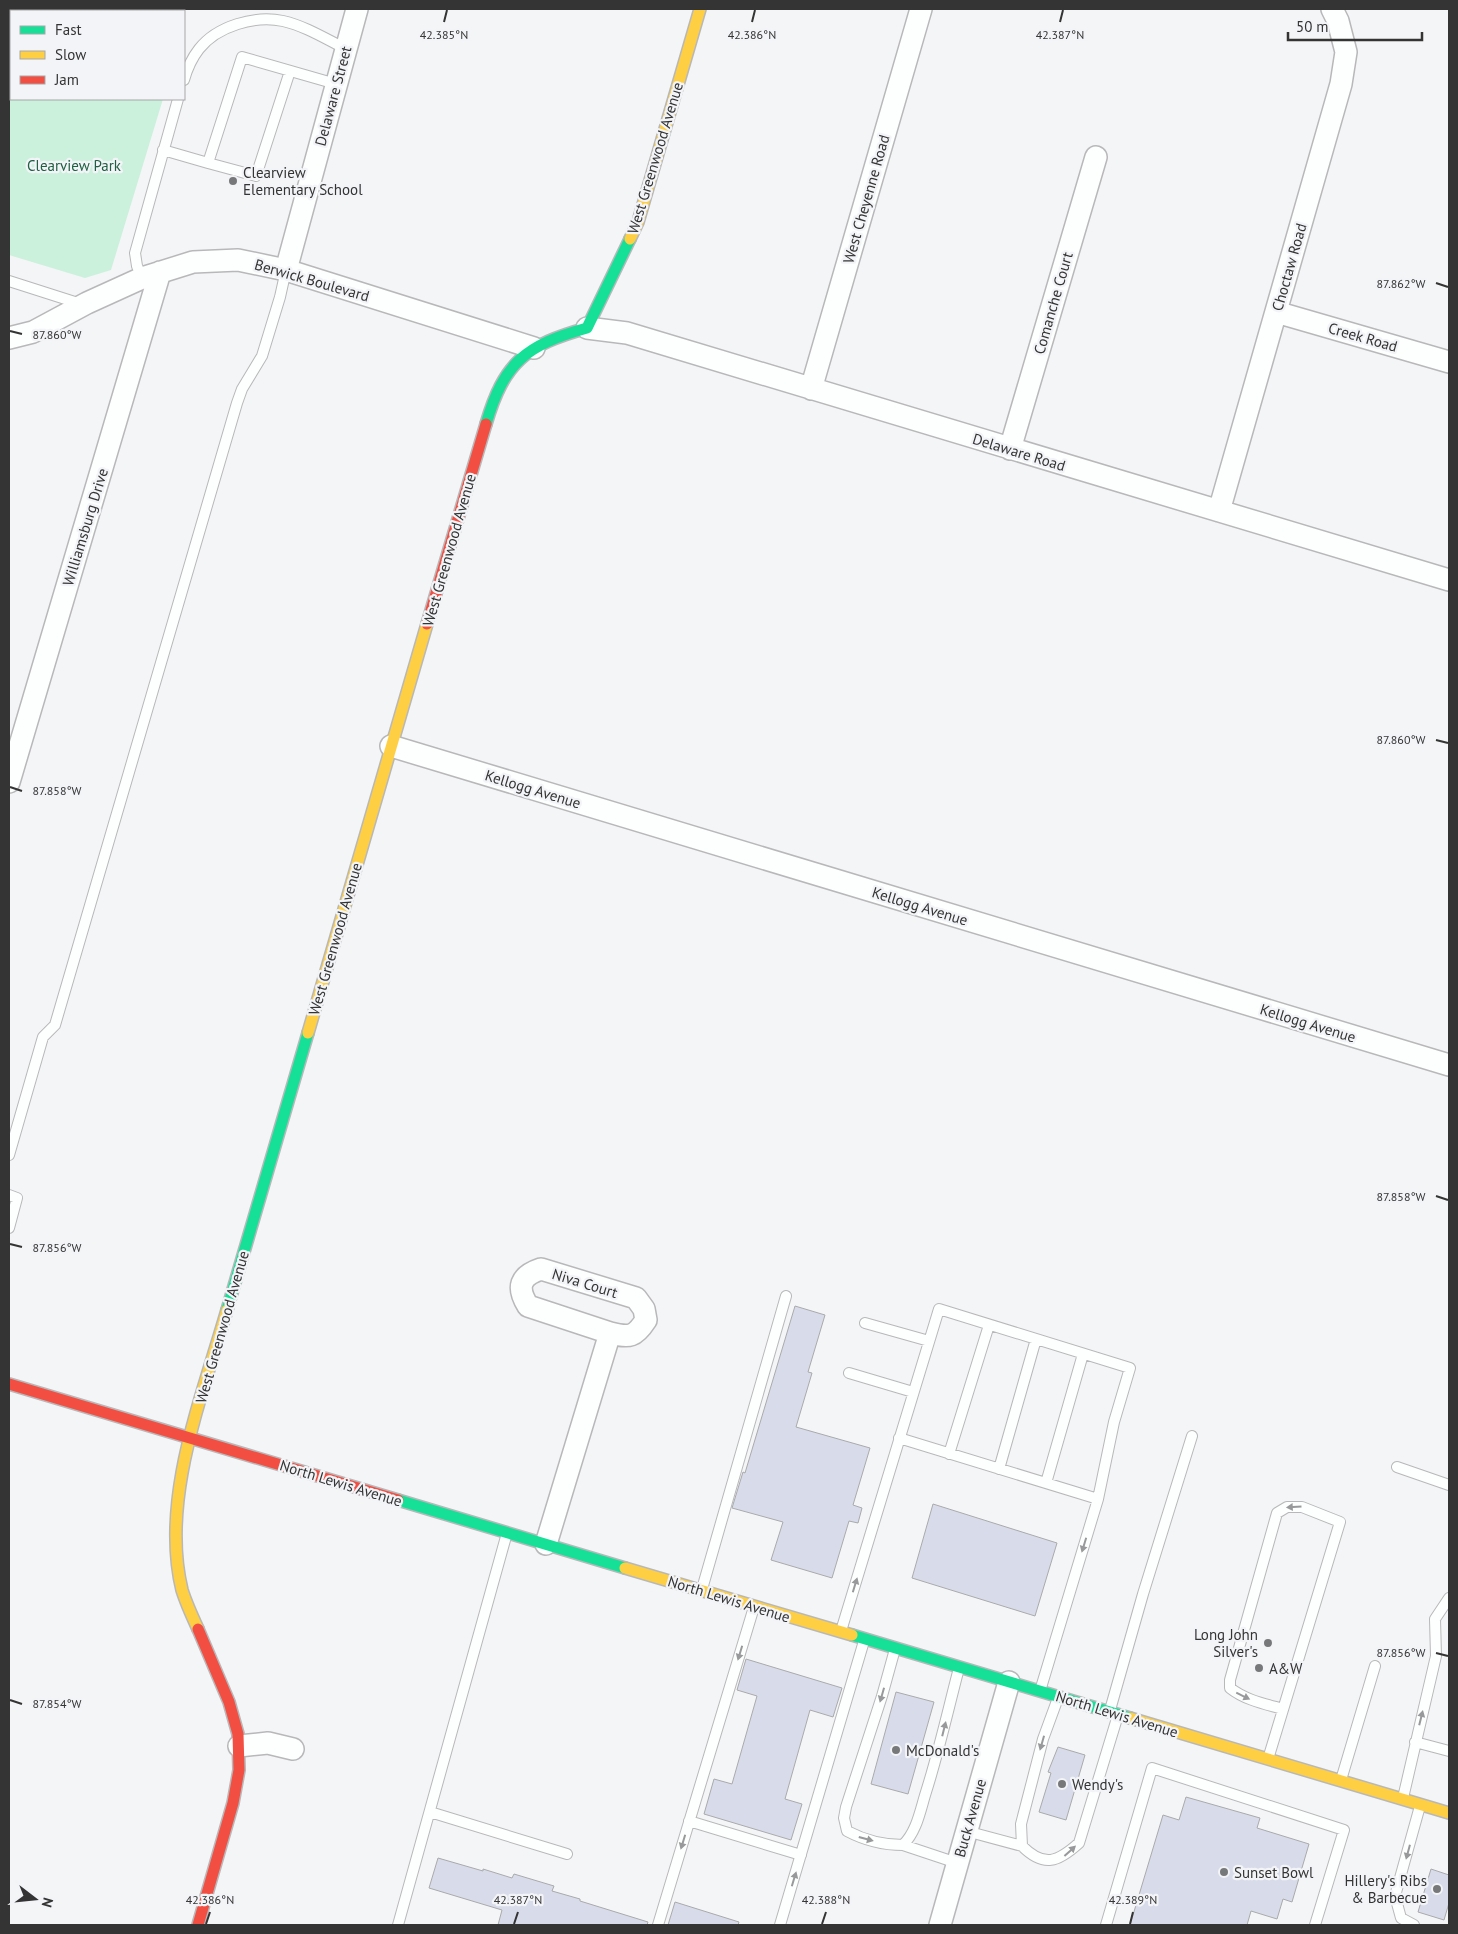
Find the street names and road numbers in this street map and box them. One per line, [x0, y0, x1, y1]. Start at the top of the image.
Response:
street label: Delaware Street [311, 44, 355, 148]
street label: West Greenwood Avenue [623, 80, 687, 236]
street label: West Cheyenne Road [839, 132, 893, 266]
street label: Choctaw Road [1267, 221, 1311, 313]
street label: Comanche Court [1029, 250, 1077, 356]
street label: Berwick Boulevard [252, 255, 372, 305]
street label: Creek Road [1326, 318, 1400, 356]
street label: Delaware Road [970, 429, 1068, 475]
street label: Williamsburg Drive [58, 466, 112, 588]
street label: West Greenwood Avenue [418, 472, 480, 628]
street label: Kellogg Avenue [483, 765, 583, 813]
street label: West Greenwood Avenue [304, 861, 366, 1017]
street label: Kellogg Avenue [870, 882, 970, 930]
street label: Kellogg Avenue [1258, 999, 1358, 1047]
street label: West Greenwood Avenue [191, 1249, 253, 1405]
street label: Niva Court [550, 1264, 620, 1302]
street label: North Lewis Avenue [277, 1455, 405, 1511]
street label: North Lewis Avenue [665, 1571, 793, 1627]
street label: North Lewis Avenue [1053, 1686, 1181, 1742]
street label: Buck Avenue [950, 1777, 990, 1859]

